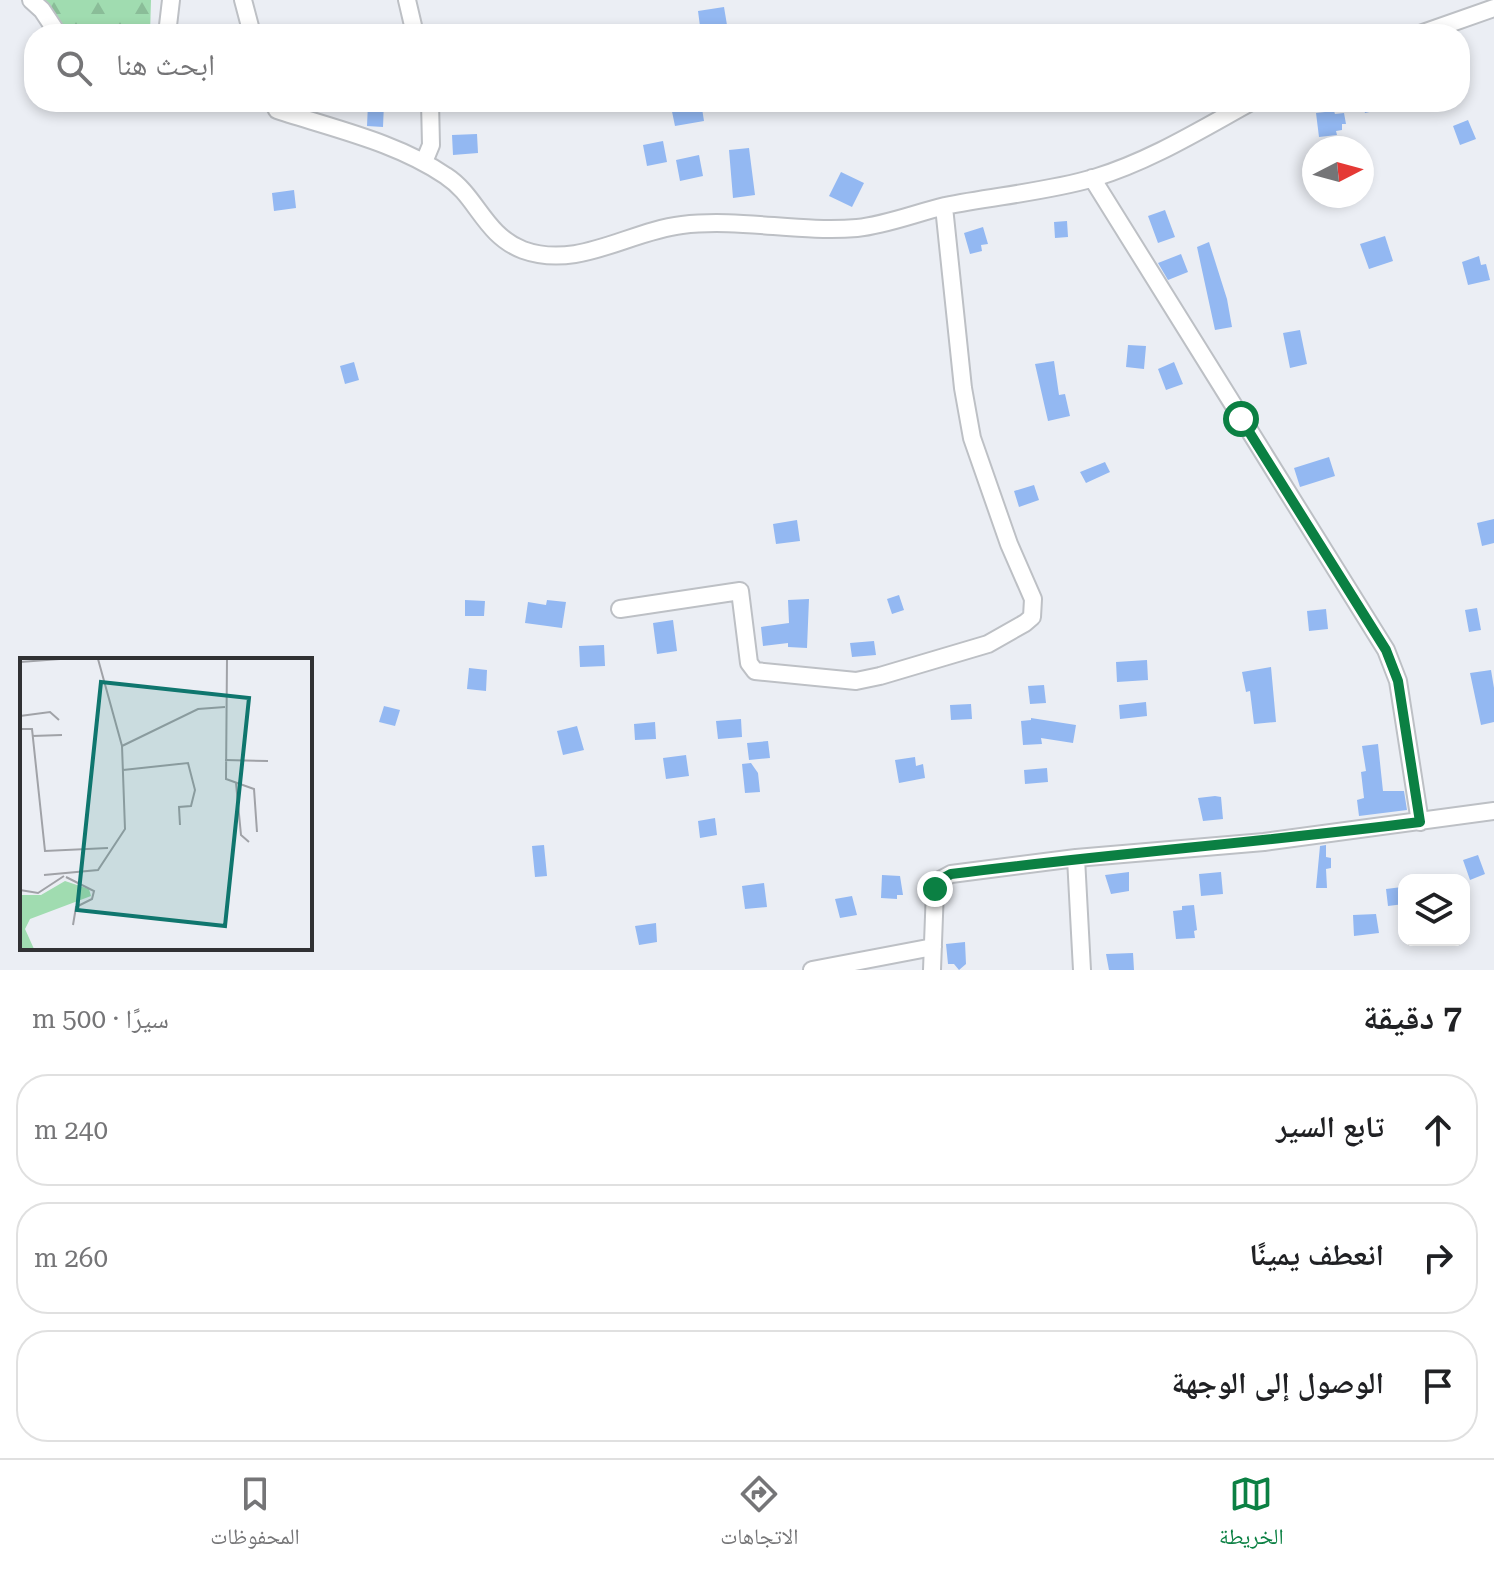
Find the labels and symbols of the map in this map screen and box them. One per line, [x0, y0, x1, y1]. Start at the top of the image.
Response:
north arrow [1302, 136, 1374, 208]
route start [1223, 401, 1259, 437]
inset map [20, 658, 312, 950]
route end [917, 871, 953, 907]

